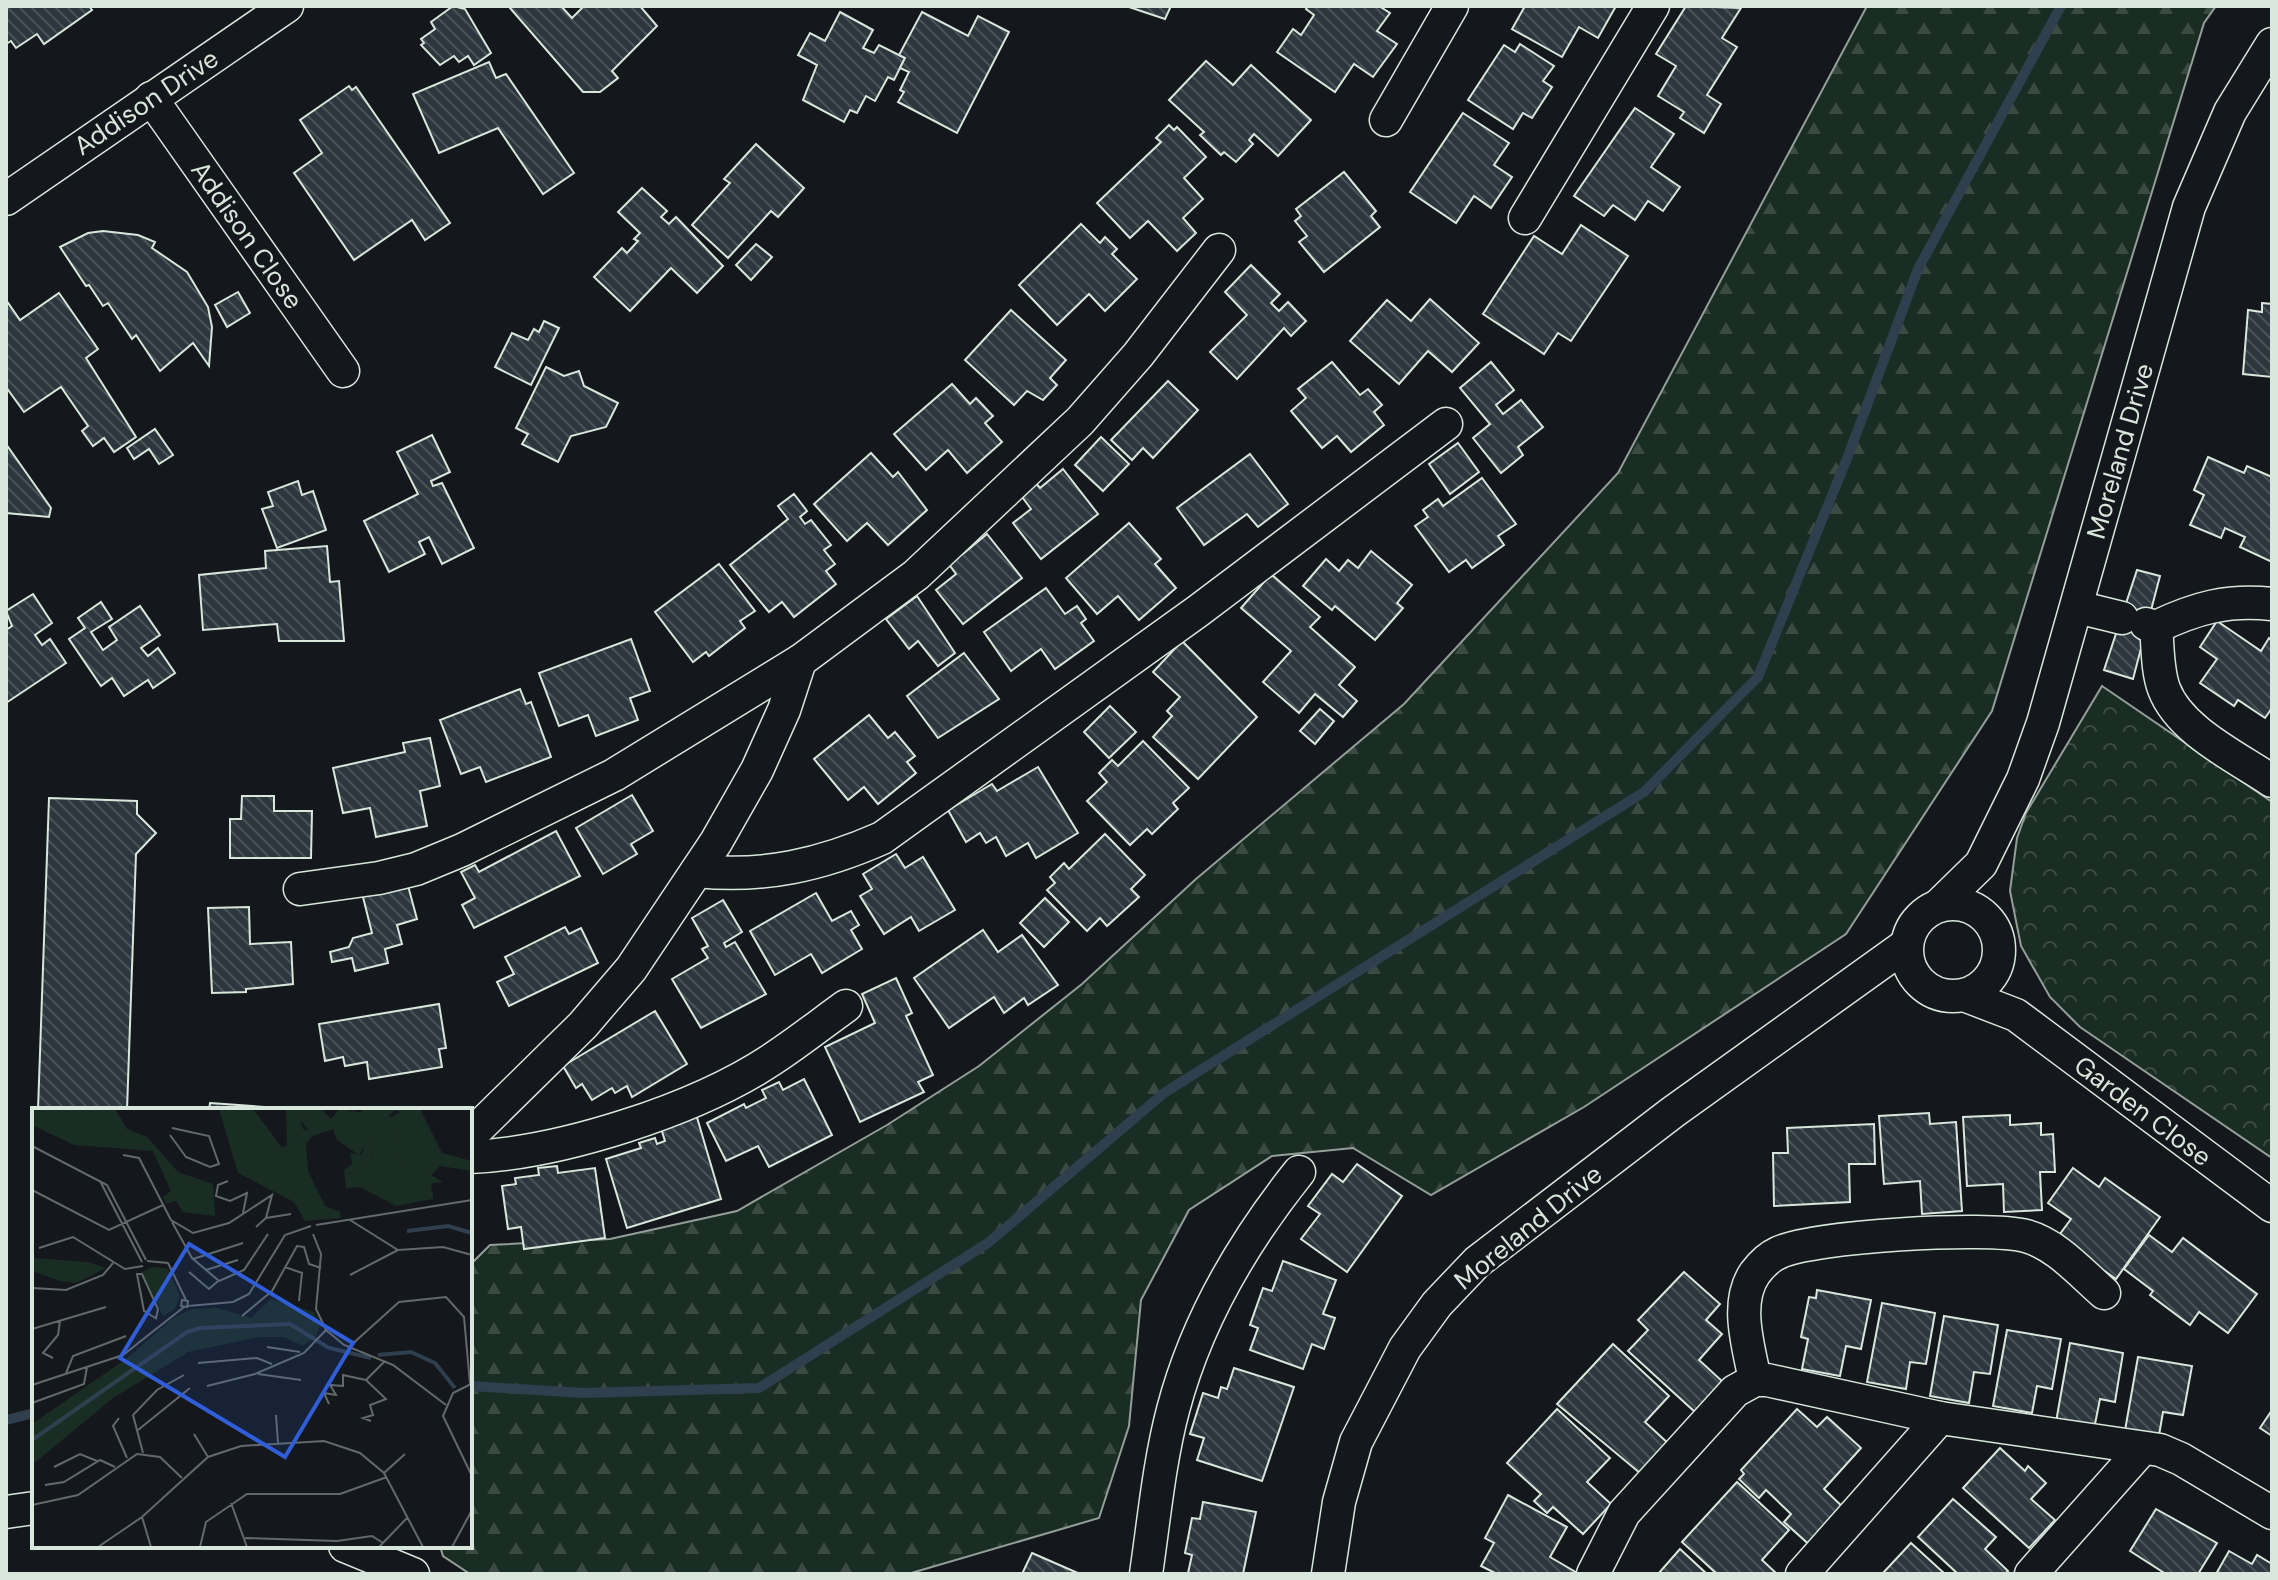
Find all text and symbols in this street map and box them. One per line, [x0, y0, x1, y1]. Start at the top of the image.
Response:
street label: Addison Drive [67, 41, 225, 163]
street label: Addison Close [183, 154, 311, 316]
street label: Moreland Drive [2079, 359, 2161, 543]
street label: Garden Close [2067, 1048, 2219, 1174]
inset map [32, 1108, 472, 1548]
street label: Moreland Drive [1447, 1157, 1609, 1297]

